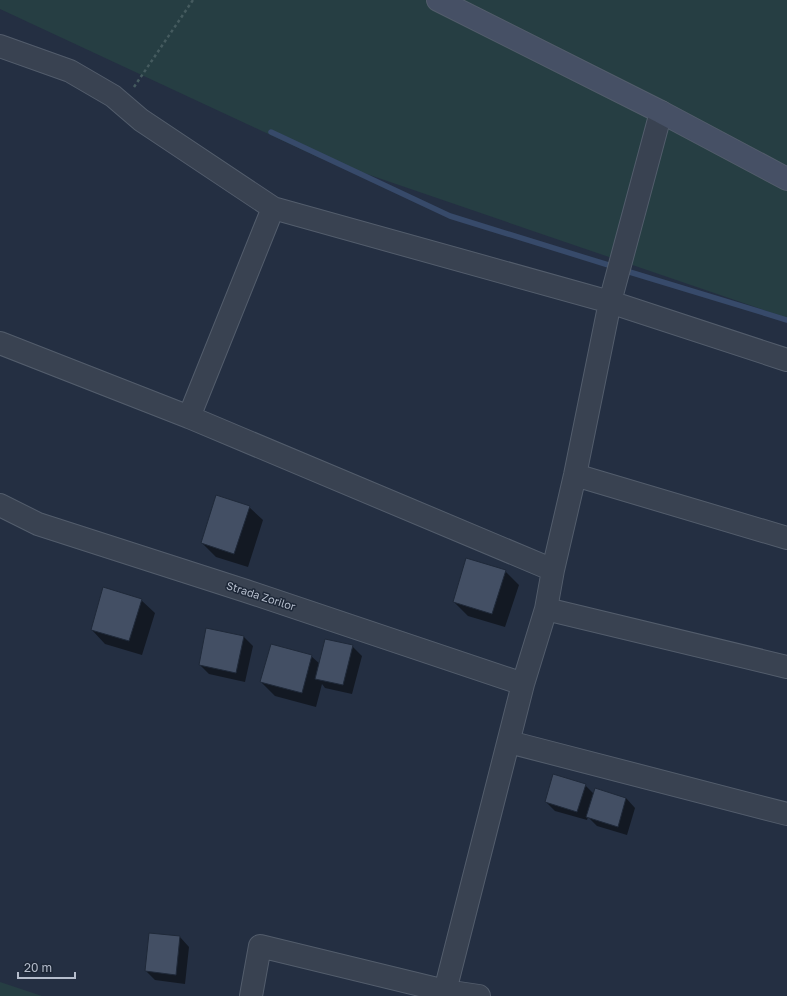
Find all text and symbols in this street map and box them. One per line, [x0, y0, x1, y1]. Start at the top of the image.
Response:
street label: Strada Zorilor [225, 578, 298, 613]
scale bar [18, 954, 75, 980]
text: 20 m [24, 960, 52, 975]

